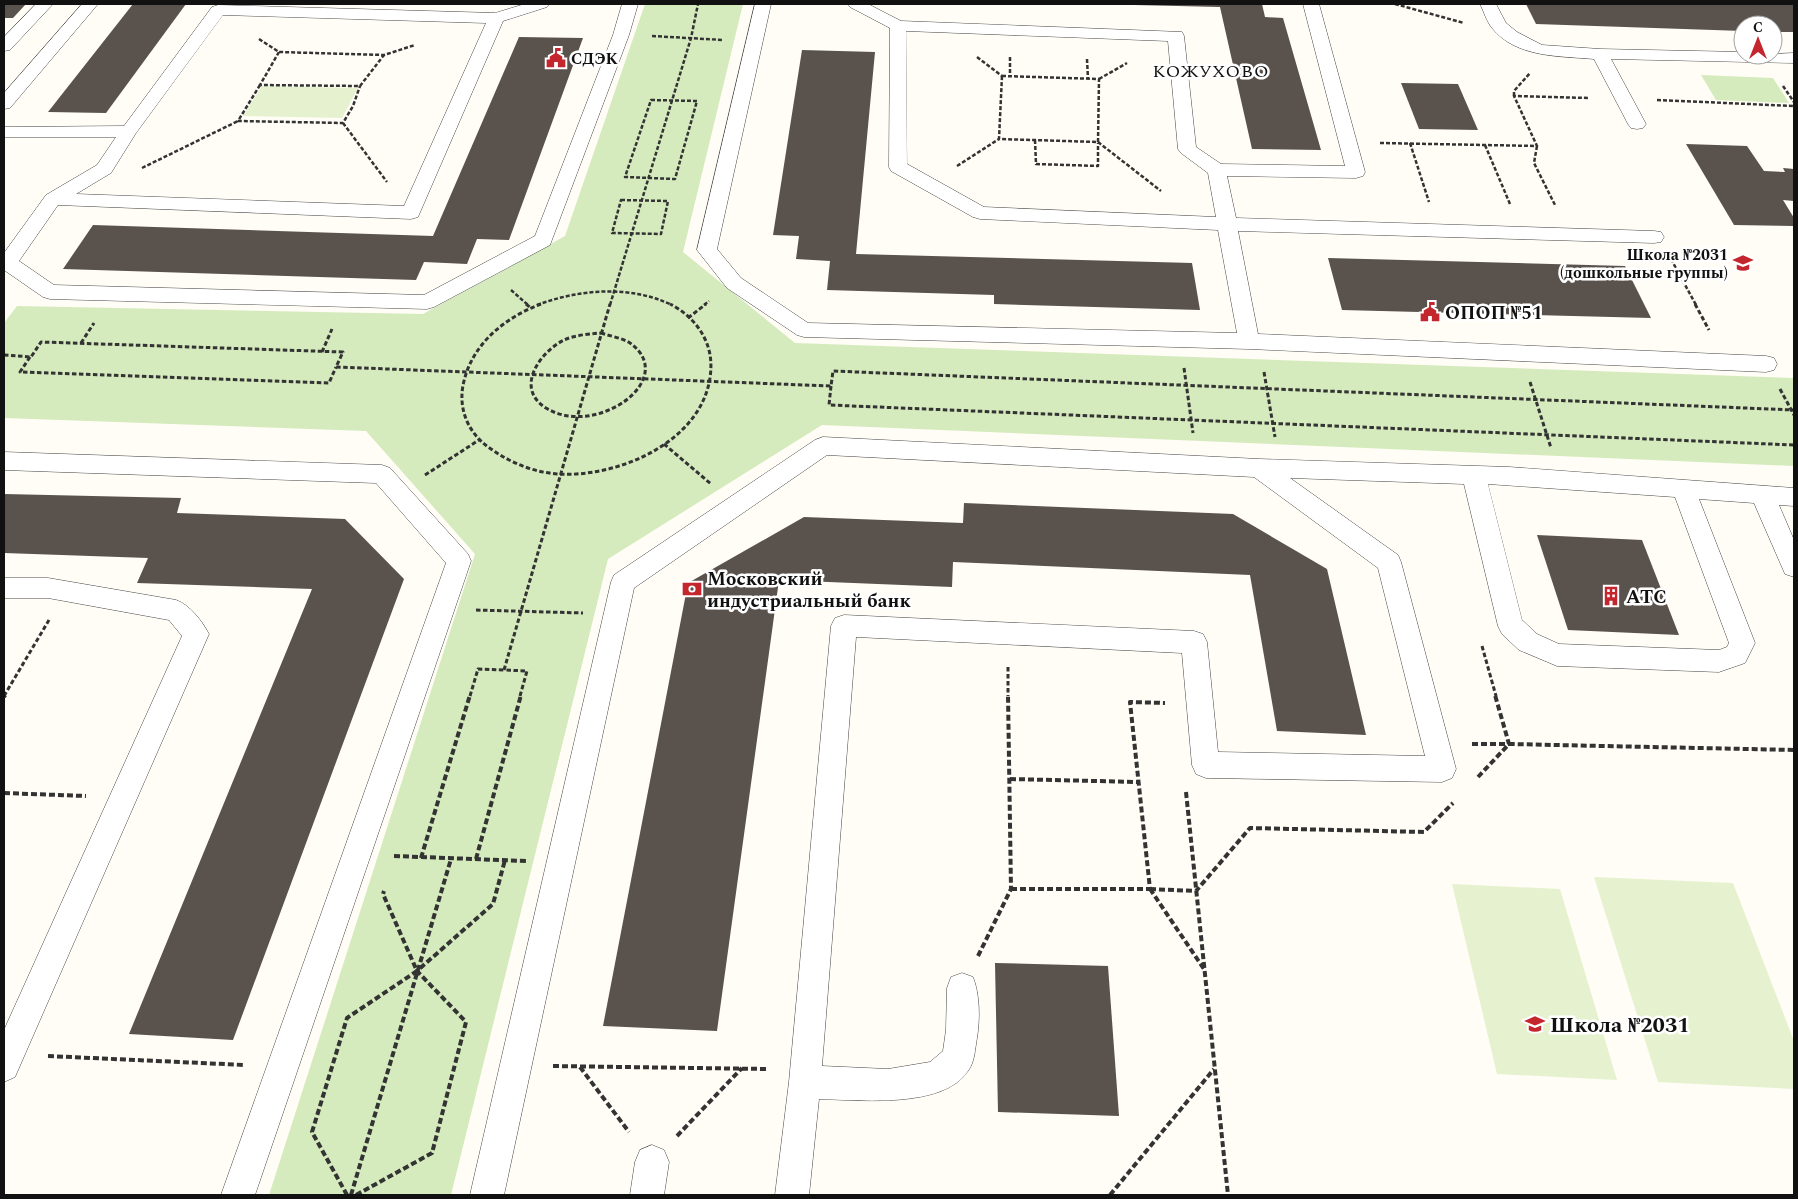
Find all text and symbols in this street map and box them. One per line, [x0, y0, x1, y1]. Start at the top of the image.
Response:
north arrow [1733, 15, 1783, 65]
text: С [1753, 17, 1763, 38]
public building icon: СДЭК [545, 47, 567, 69]
place label: СДЭК [571, 47, 619, 71]
district label: КОЖУХОВО [1152, 58, 1270, 85]
place label: Школа №2031 (дошкольные группы) [1560, 243, 1728, 285]
school or university icon: Школа №2031 (дошкольные группы) [1732, 252, 1754, 274]
place label: ОПОП №51 [1445, 299, 1543, 328]
public building icon: ОПОП №51 [1419, 301, 1441, 323]
place label: Московский индустриальный банк [707, 565, 912, 616]
bank icon: Московский индустриальный банк [681, 578, 703, 600]
place label: АТС [1626, 583, 1667, 612]
building icon: АТС [1600, 585, 1622, 607]
place label: Школа №2031 [1550, 1009, 1690, 1042]
school or university icon: Школа №2031 [1524, 1013, 1546, 1035]

